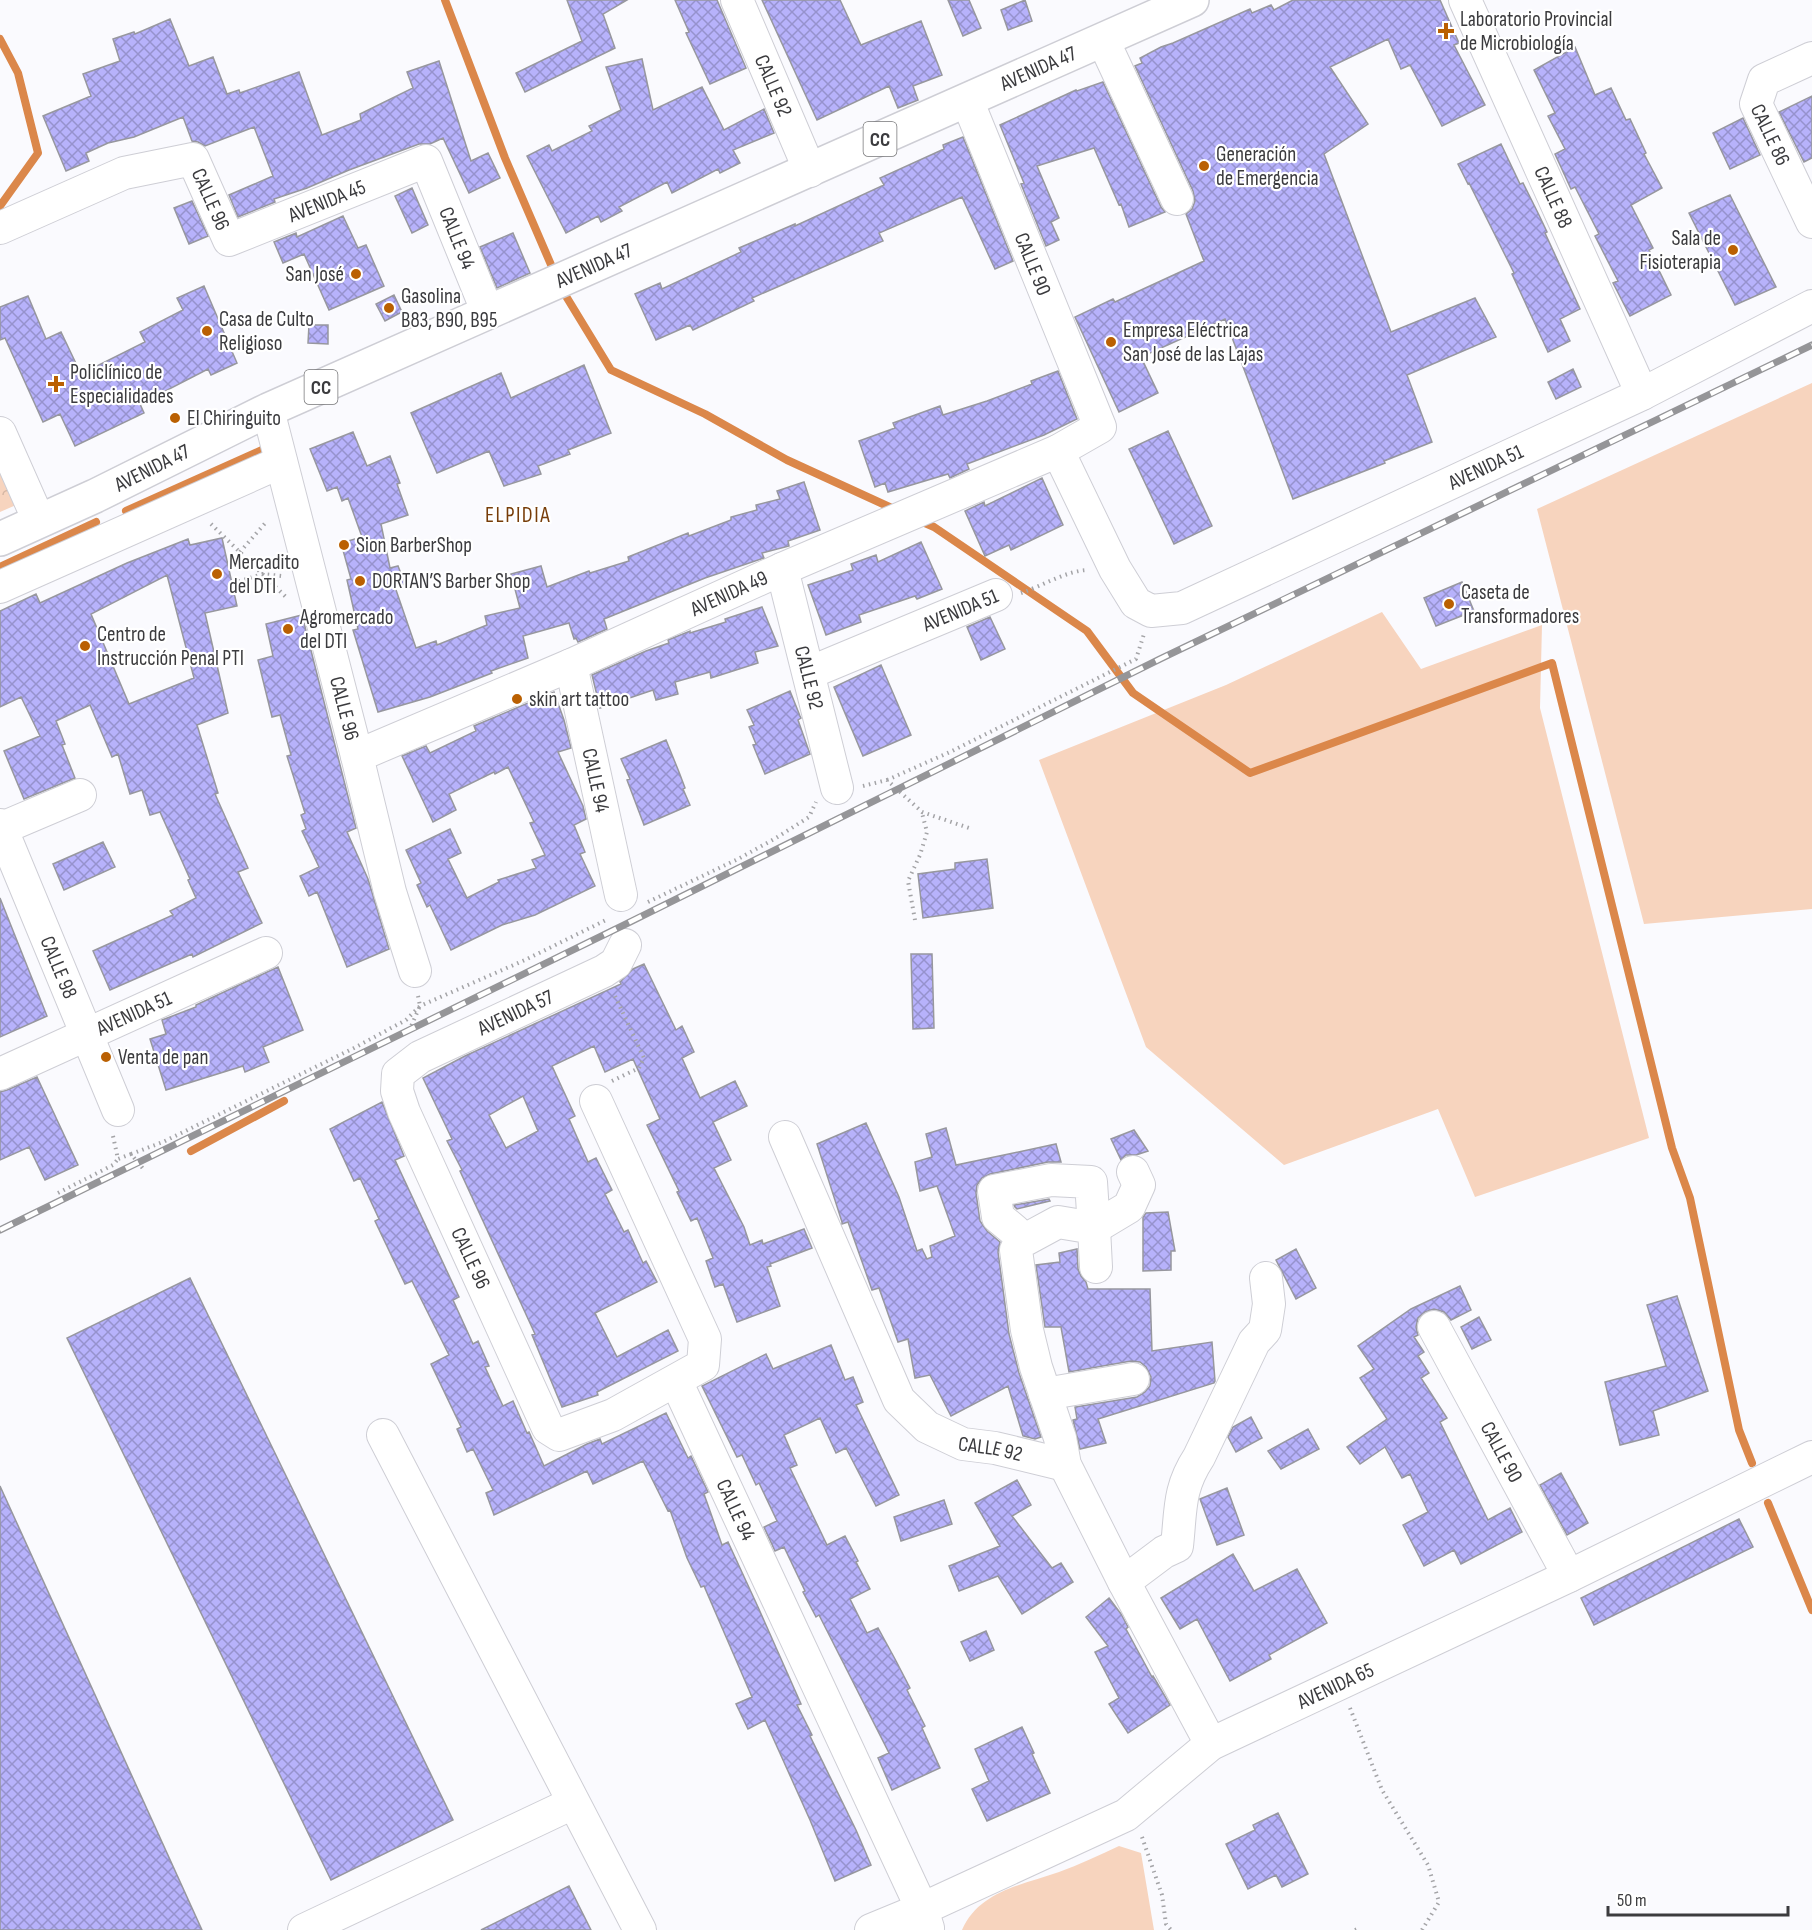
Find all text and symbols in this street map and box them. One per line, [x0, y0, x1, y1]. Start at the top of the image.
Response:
place label: Laboratorio Provincial de Microbiología [1460, 7, 1612, 56]
marker: Laboratorio Provincial de Microbiología [1437, 22, 1455, 40]
street label: AVENIDA 47 [995, 41, 1081, 97]
street label: CALLE 92 [749, 51, 797, 120]
street label: CALLE 86 [1745, 100, 1795, 170]
road number: CC [864, 122, 896, 156]
place label: Generación de Emergencia [1216, 142, 1319, 191]
marker: Generación de Emergencia [1197, 159, 1211, 173]
street label: CALLE 88 [1528, 162, 1578, 232]
street label: CALLE 96 [186, 164, 235, 234]
street label: AVENIDA 45 [284, 175, 369, 228]
street label: CALLE 94 [433, 203, 481, 273]
place label: Sala de Fisioterapia [1640, 226, 1721, 275]
street label: CALLE 90 [1009, 229, 1056, 299]
street label: AVENIDA 47 [551, 238, 637, 294]
marker: Sala de Fisioterapia [1726, 243, 1740, 257]
place label: San José [286, 262, 344, 287]
marker: San José [349, 267, 363, 281]
place label: Gasolina B83, B90, B95 [401, 284, 497, 333]
marker: Gasolina B83, B90, B95 [382, 301, 396, 315]
place label: Casa de Culto Religioso [219, 307, 314, 356]
place label: Empresa Eléctrica San José de las Lajas [1123, 318, 1263, 367]
marker: Casa de Culto Religioso [200, 324, 214, 338]
marker: Empresa Eléctrica San José de las Lajas [1104, 335, 1118, 349]
place label: Policlínico de Especialidades [70, 360, 174, 409]
road number: CC [304, 370, 338, 404]
marker: Policlínico de Especialidades [47, 375, 65, 393]
place label: El Chiringuito [187, 406, 281, 431]
marker: El Chiringuito [168, 411, 182, 425]
street label: AVENIDA 47 [110, 439, 195, 498]
street label: AVENIDA 51 [1444, 439, 1528, 496]
district label: ELPIDIA [485, 502, 551, 529]
place label: Sion BarberShop [356, 533, 472, 558]
marker: Sion BarberShop [337, 538, 351, 552]
place label: Mercadito del DTI [229, 550, 299, 599]
street label: AVENIDA 49 [686, 565, 772, 622]
marker: Mercadito del DTI [210, 567, 224, 581]
place label: DORTAN’S Barber Shop [372, 569, 530, 594]
marker: DORTAN’S Barber Shop [353, 574, 367, 588]
place label: Caseta de Transformadores [1461, 580, 1579, 629]
street label: AVENIDA 51 [918, 583, 1003, 638]
marker: Caseta de Transformadores [1442, 597, 1456, 611]
place label: Agromercado del DTI [299, 605, 393, 654]
place label: Centro de Instrucción Penal PTI [97, 622, 244, 671]
marker: Agromercado del DTI [281, 622, 295, 636]
marker: Centro de Instrucción Penal PTI [78, 639, 92, 653]
street label: CALLE 92 [789, 643, 829, 712]
street label: CALLE 96 [324, 674, 364, 743]
place label: skin art tattoo [529, 687, 629, 712]
marker: skin art tattoo [510, 692, 524, 706]
street label: CALLE 94 [576, 746, 615, 815]
street label: CALLE 98 [34, 933, 82, 1002]
street label: AVENIDA 57 [473, 984, 558, 1042]
street label: AVENIDA 51 [92, 985, 176, 1042]
place label: Venta de pan [118, 1045, 208, 1070]
marker: Venta de pan [99, 1050, 113, 1064]
street label: CALLE 96 [445, 1223, 496, 1293]
street label: CALLE 90 [1475, 1417, 1528, 1487]
street label: CALLE 92 [957, 1432, 1025, 1467]
street label: CALLE 94 [710, 1475, 761, 1545]
street label: AVENIDA 65 [1293, 1657, 1378, 1715]
scale bar [1608, 1879, 1788, 1917]
text: 50 m [1617, 1890, 1647, 1911]

